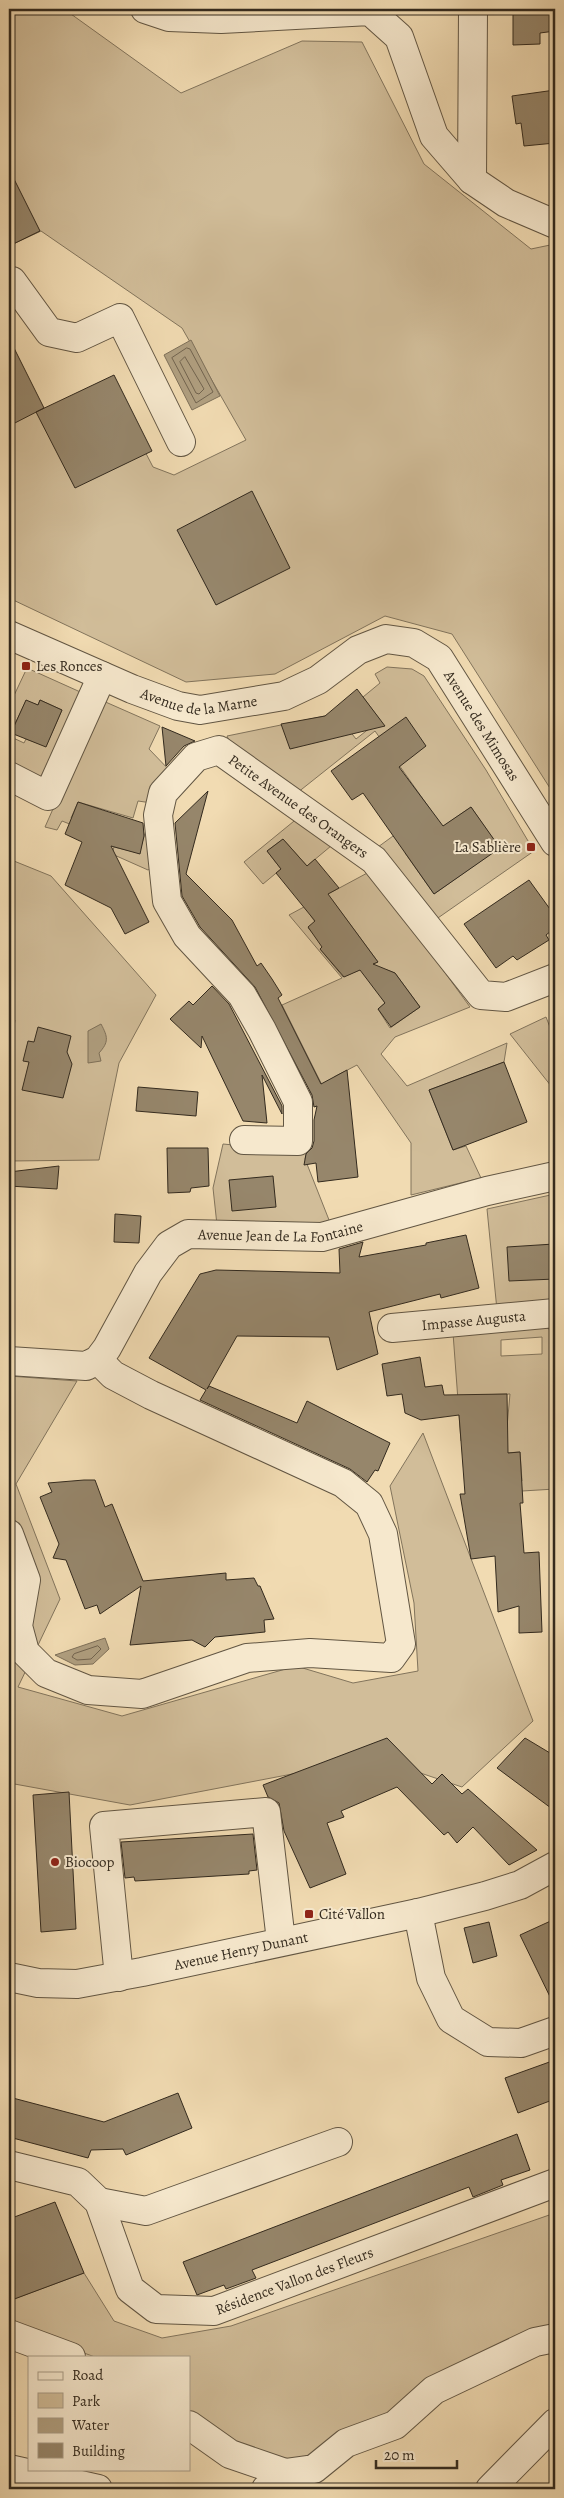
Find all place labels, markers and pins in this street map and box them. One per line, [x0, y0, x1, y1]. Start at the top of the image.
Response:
place label: Les Ronces [36, 656, 103, 676]
marker: Les Ronces [20, 660, 32, 672]
place label: La Sablière [454, 837, 521, 857]
marker: La Sablière [525, 841, 537, 853]
place label: Biocoop [65, 1852, 115, 1872]
marker: Biocoop [49, 1856, 61, 1868]
place label: Cité Vallon [319, 1904, 385, 1924]
marker: Cité Vallon [303, 1908, 315, 1920]

